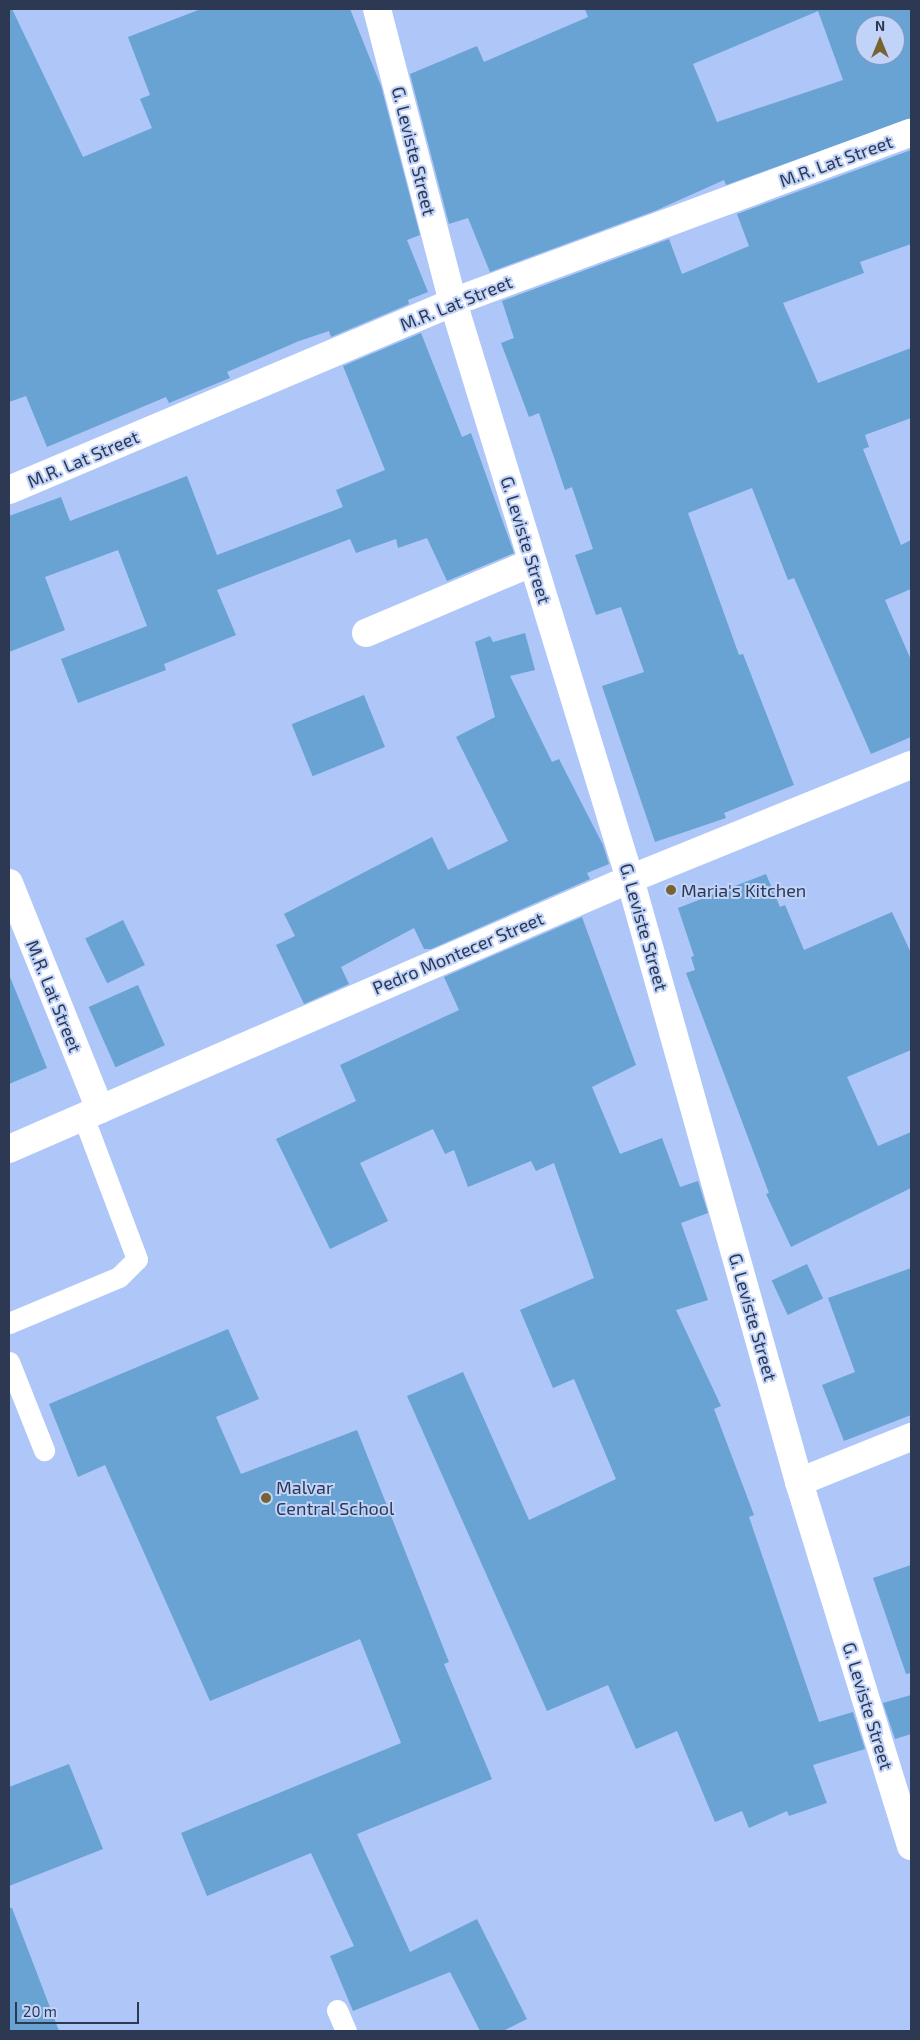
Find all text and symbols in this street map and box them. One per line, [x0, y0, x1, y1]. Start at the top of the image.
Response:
north arrow [855, 15, 905, 65]
text: N [875, 17, 885, 34]
street label: G. Leviste Street [388, 84, 440, 218]
street label: M.R. Lat Street [776, 130, 896, 192]
street label: M.R. Lat Street [397, 271, 515, 335]
street label: M.R. Lat Street [24, 426, 142, 492]
street label: G. Leviste Street [496, 474, 556, 606]
street label: G. Leviste Street [615, 861, 673, 993]
place label: Maria's Kitchen [681, 879, 806, 901]
marker: Maria's Kitchen [665, 884, 677, 896]
street label: Pedro Montecer Street [369, 907, 547, 999]
street label: M.R. Lat Street [22, 937, 86, 1055]
street label: G. Leviste Street [724, 1251, 782, 1383]
place label: Malvar Central School [276, 1477, 395, 1520]
marker: Malvar Central School [260, 1492, 272, 1504]
street label: G. Leviste Street [838, 1640, 898, 1772]
scale bar [18, 1992, 141, 2024]
text: 20 m [23, 2002, 57, 2020]

